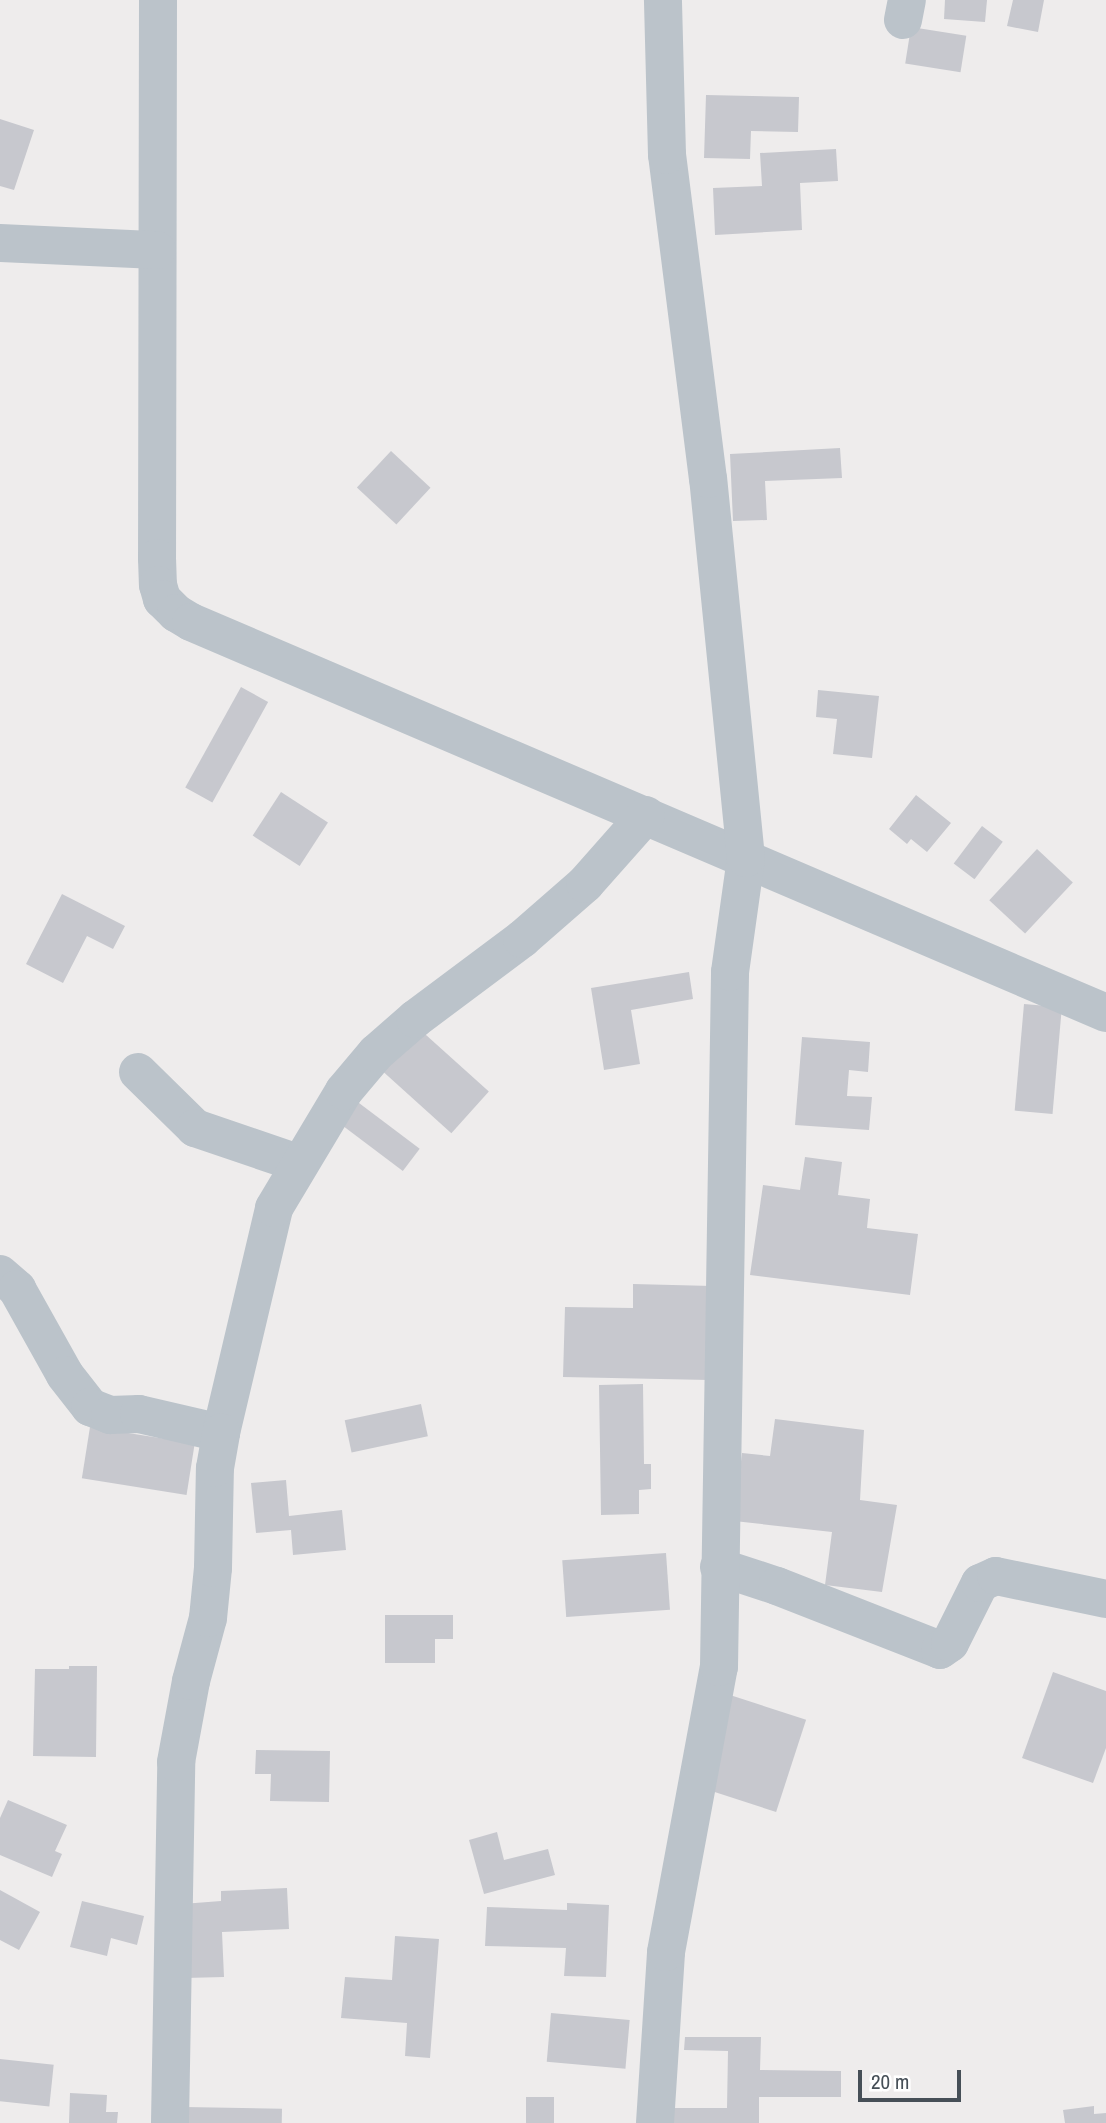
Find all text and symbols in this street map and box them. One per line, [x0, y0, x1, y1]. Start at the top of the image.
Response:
scale bar [861, 2056, 964, 2100]
text: 20 m [871, 2067, 909, 2096]

